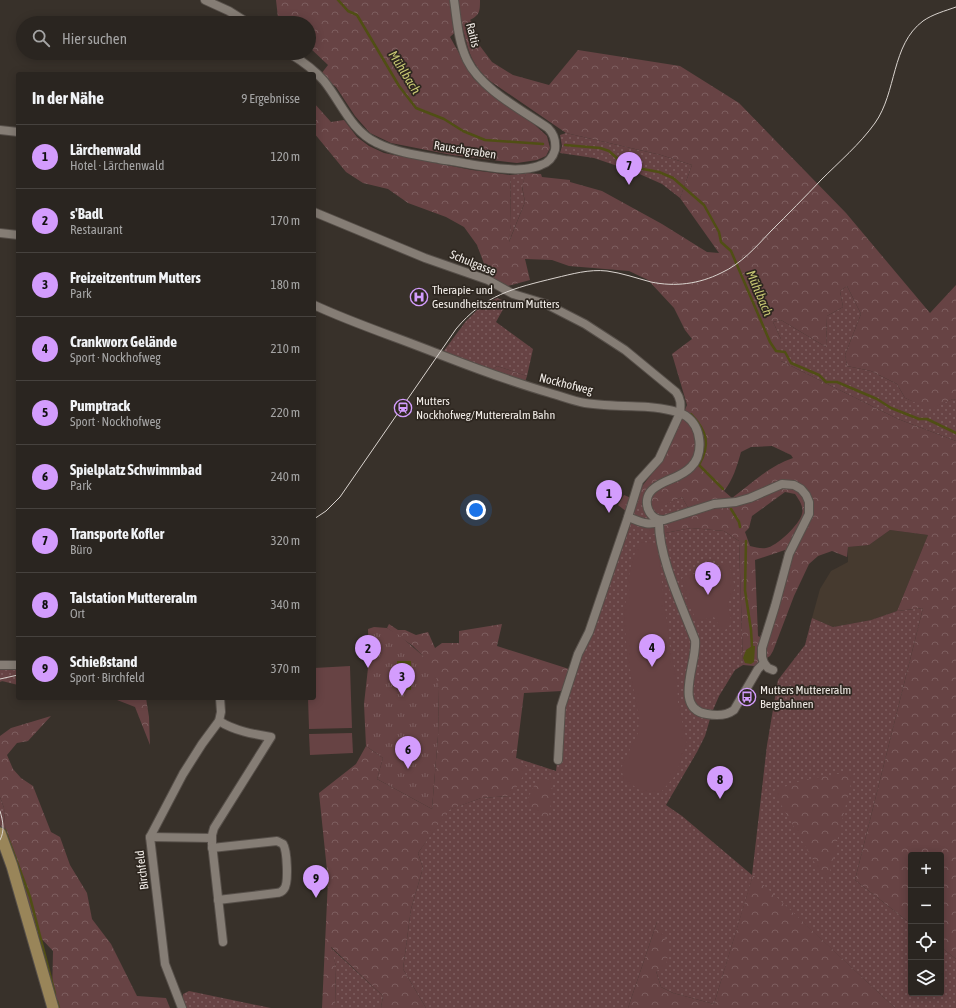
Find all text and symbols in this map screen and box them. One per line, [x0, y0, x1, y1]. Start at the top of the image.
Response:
search box [16, 16, 316, 60]
street label: Raitis [463, 21, 483, 49]
icon: search [30, 27, 52, 49]
text: Hier suchen [62, 30, 127, 47]
water label: Mühlbach [385, 48, 424, 97]
text: In der Nähe [32, 88, 104, 108]
text: 9 Ergebnisse [241, 91, 300, 106]
street label: Rauschgraben [433, 138, 497, 162]
text: Lärchenwald [70, 141, 141, 158]
text: 1 [42, 149, 48, 164]
text: 120 m [271, 149, 300, 164]
pin: 7 [616, 152, 642, 185]
text: Hotel · Lärchenwald [70, 158, 164, 173]
text: s'Badl [70, 205, 103, 222]
text: 2 [42, 213, 48, 228]
text: 170 m [271, 213, 300, 228]
text: Restaurant [70, 222, 123, 237]
street label: Schulgasse [448, 247, 498, 279]
water label: Mühlbach [743, 268, 776, 319]
text: Freizeitzentrum Mutters [70, 269, 201, 286]
text: 3 [42, 277, 48, 292]
text: 180 m [271, 277, 300, 292]
place label: Therapie- und Gesundheitszentrum Mutters [432, 283, 559, 311]
text: Park [70, 286, 92, 301]
hospital icon: Therapie- und Gesundheitszentrum Mutters [409, 287, 429, 307]
text: Crankworx Gelände [70, 333, 177, 350]
text: 4 [42, 341, 48, 356]
text: 210 m [271, 341, 300, 356]
text: Sport · Nockhofweg [70, 350, 161, 365]
street label: Nockhofweg [538, 371, 595, 398]
place label: Mutters Nockhofweg/Muttereralm Bahn [416, 394, 555, 422]
text: Pumptrack [70, 397, 130, 414]
station icon: Mutters Nockhofweg/Muttereralm Bahn [393, 398, 413, 418]
text: 5 [42, 405, 48, 420]
text: 220 m [271, 405, 300, 420]
text: Sport · Nockhofweg [70, 414, 161, 429]
text: Spielplatz Schwimmbad [70, 461, 202, 478]
text: 6 [42, 469, 48, 484]
text: 240 m [271, 469, 300, 484]
text: Park [70, 478, 92, 493]
pin: 1 [596, 480, 622, 513]
your location [466, 500, 486, 520]
text: Transporte Kofler [70, 525, 164, 542]
text: 7 [42, 533, 48, 548]
text: 320 m [271, 533, 300, 548]
text: Büro [70, 542, 92, 557]
pin: 5 [695, 562, 721, 595]
text: Talstation Muttereralm [70, 589, 197, 606]
text: 8 [42, 597, 48, 612]
text: 340 m [271, 597, 300, 612]
text: Ort [70, 606, 85, 621]
pin: 4 [639, 634, 665, 667]
pin: 2 [355, 635, 381, 668]
text: Schießstand [70, 653, 137, 670]
text: 9 [42, 661, 48, 676]
text: 370 m [271, 661, 300, 676]
pin: 3 [389, 663, 415, 696]
text: Sport · Birchfeld [70, 670, 145, 685]
place label: Mutters Muttereralm Bergbahnen [760, 683, 851, 711]
bus stop icon: Mutters Muttereralm Bergbahnen [737, 687, 757, 707]
pin: 6 [395, 736, 421, 769]
pin: 8 [707, 766, 733, 799]
street label: Birchfeld [133, 849, 151, 891]
map controls [908, 852, 944, 996]
button: + [908, 852, 944, 888]
pin: 9 [303, 865, 329, 898]
button: − [908, 888, 944, 924]
button: locate [908, 924, 944, 960]
button: layers [908, 960, 944, 996]

